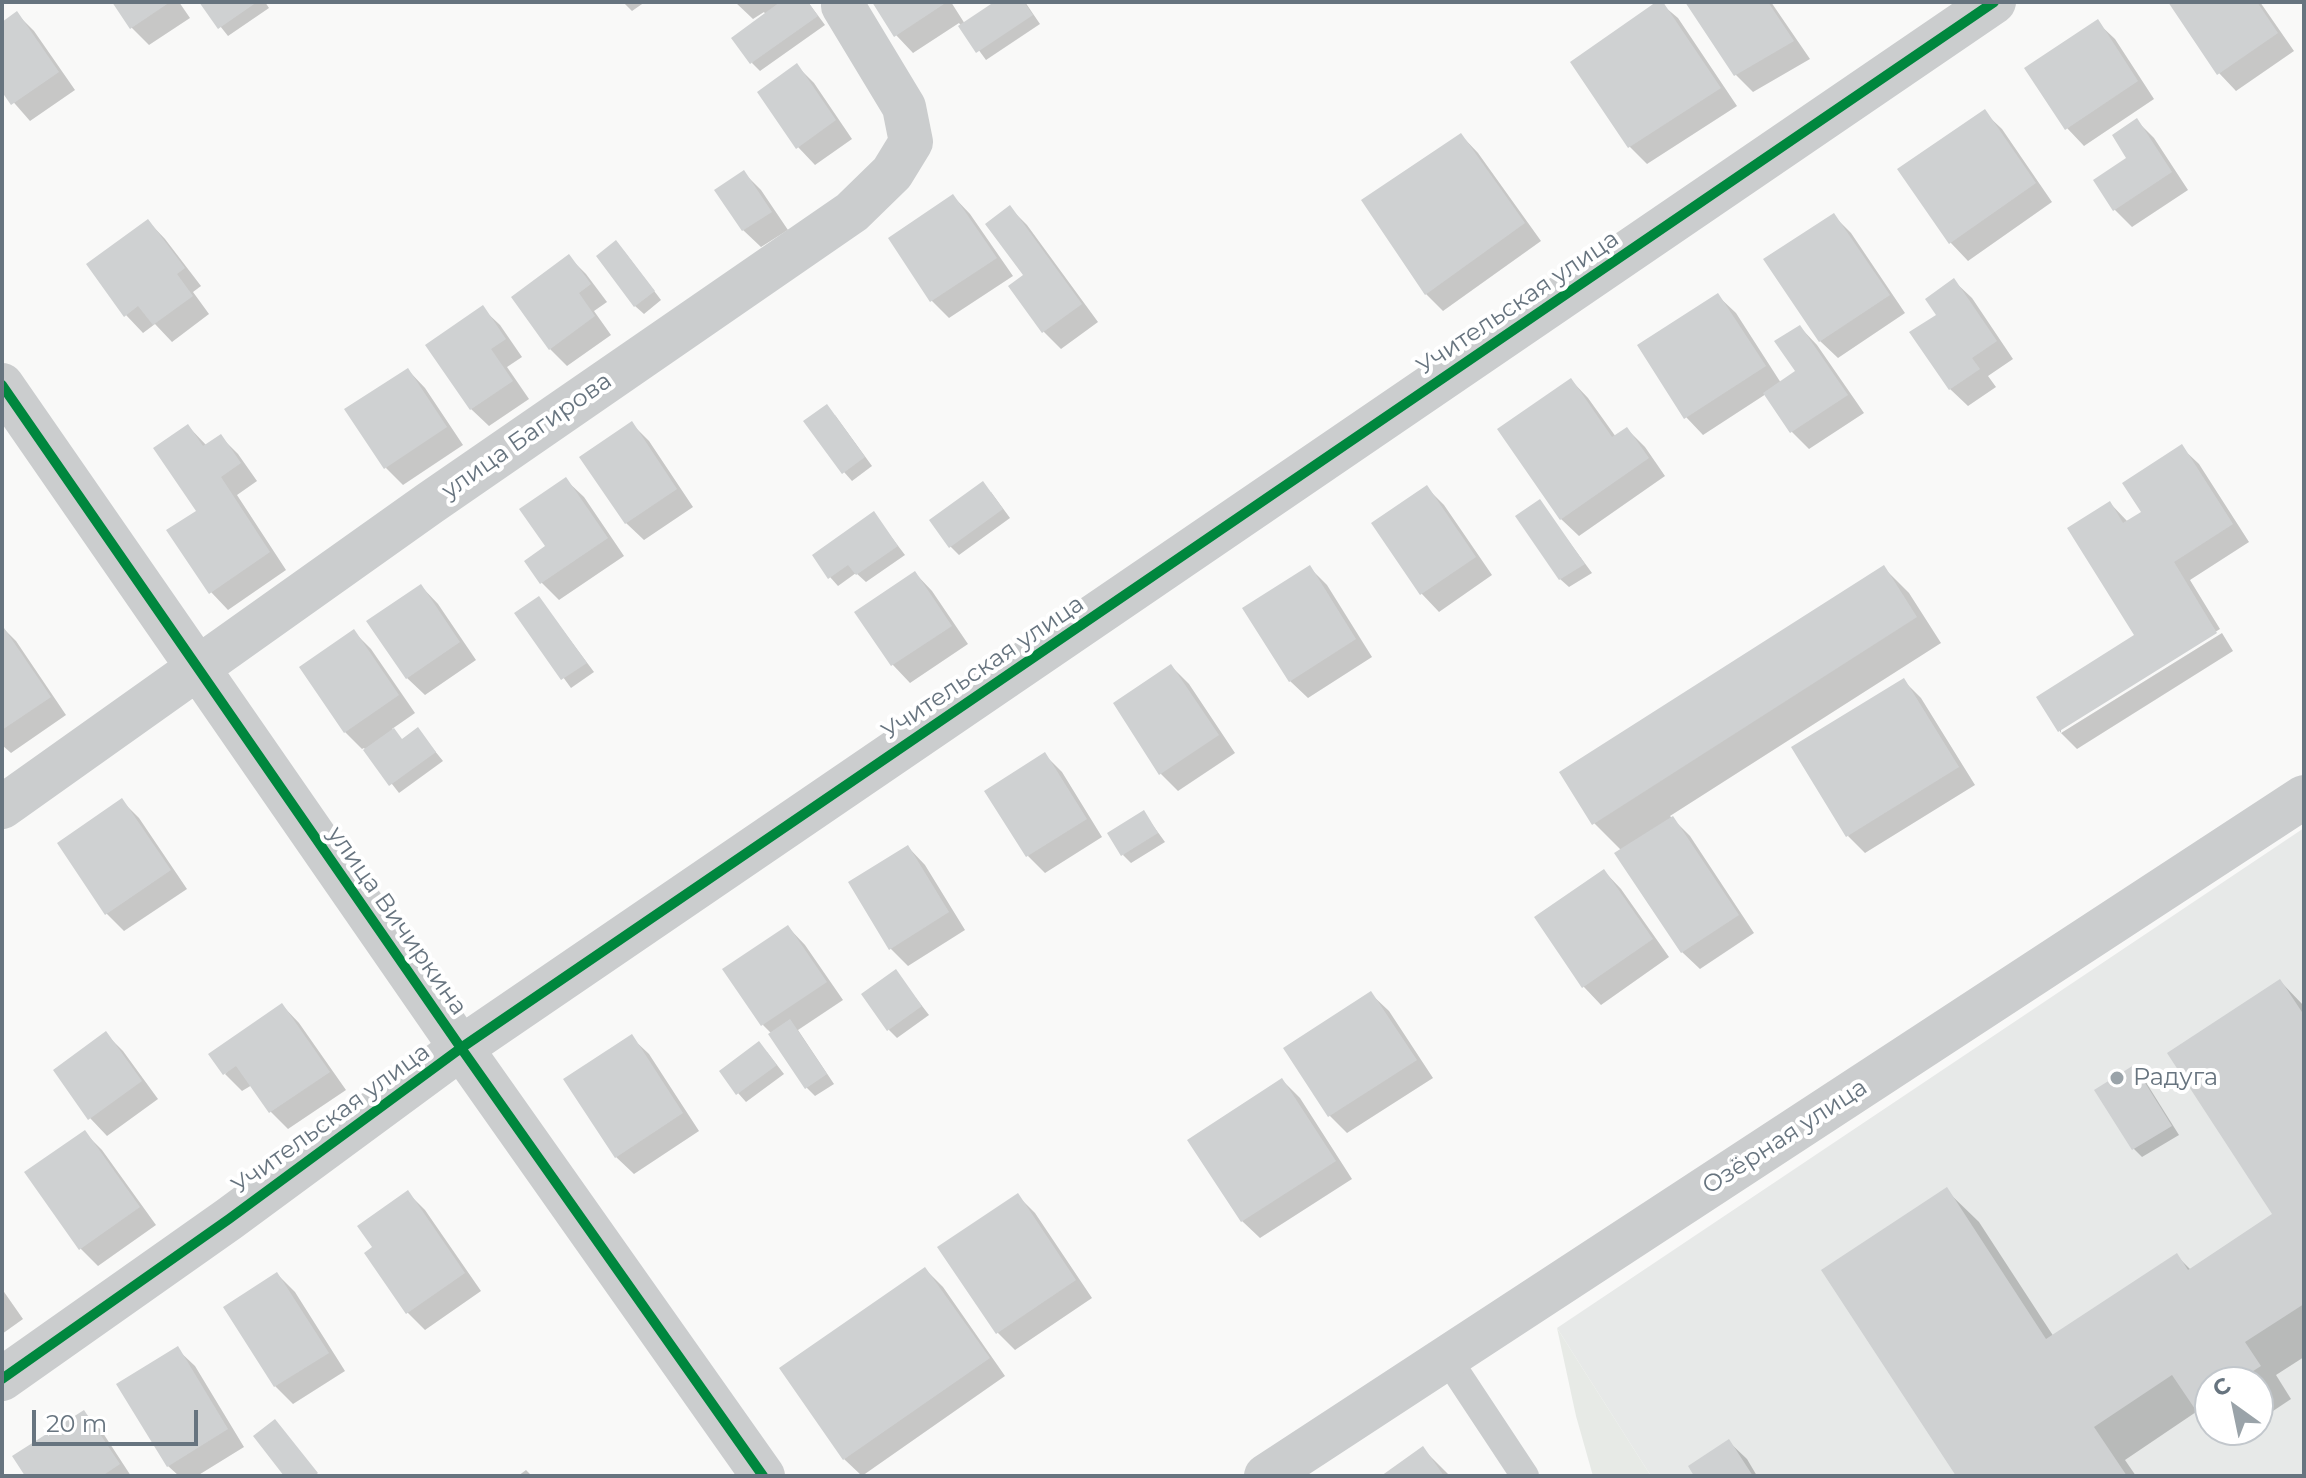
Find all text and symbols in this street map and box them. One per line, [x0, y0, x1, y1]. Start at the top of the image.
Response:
street label: Учительская улица [1412, 225, 1624, 381]
street label: улица Багирова [436, 367, 618, 505]
street label: Учительская улица [877, 590, 1089, 746]
street label: улица Вичиркина [321, 821, 473, 1021]
street label: Учительская улица [226, 1038, 436, 1200]
place label: Радуга [2133, 1064, 2218, 1092]
marker: Радуга [2108, 1069, 2126, 1087]
street label: Озёрная улица [1697, 1073, 1873, 1201]
north arrow [2194, 1366, 2274, 1446]
text: С [2208, 1371, 2236, 1403]
scale bar [36, 1394, 202, 1444]
text: 20 m [46, 1409, 107, 1438]

